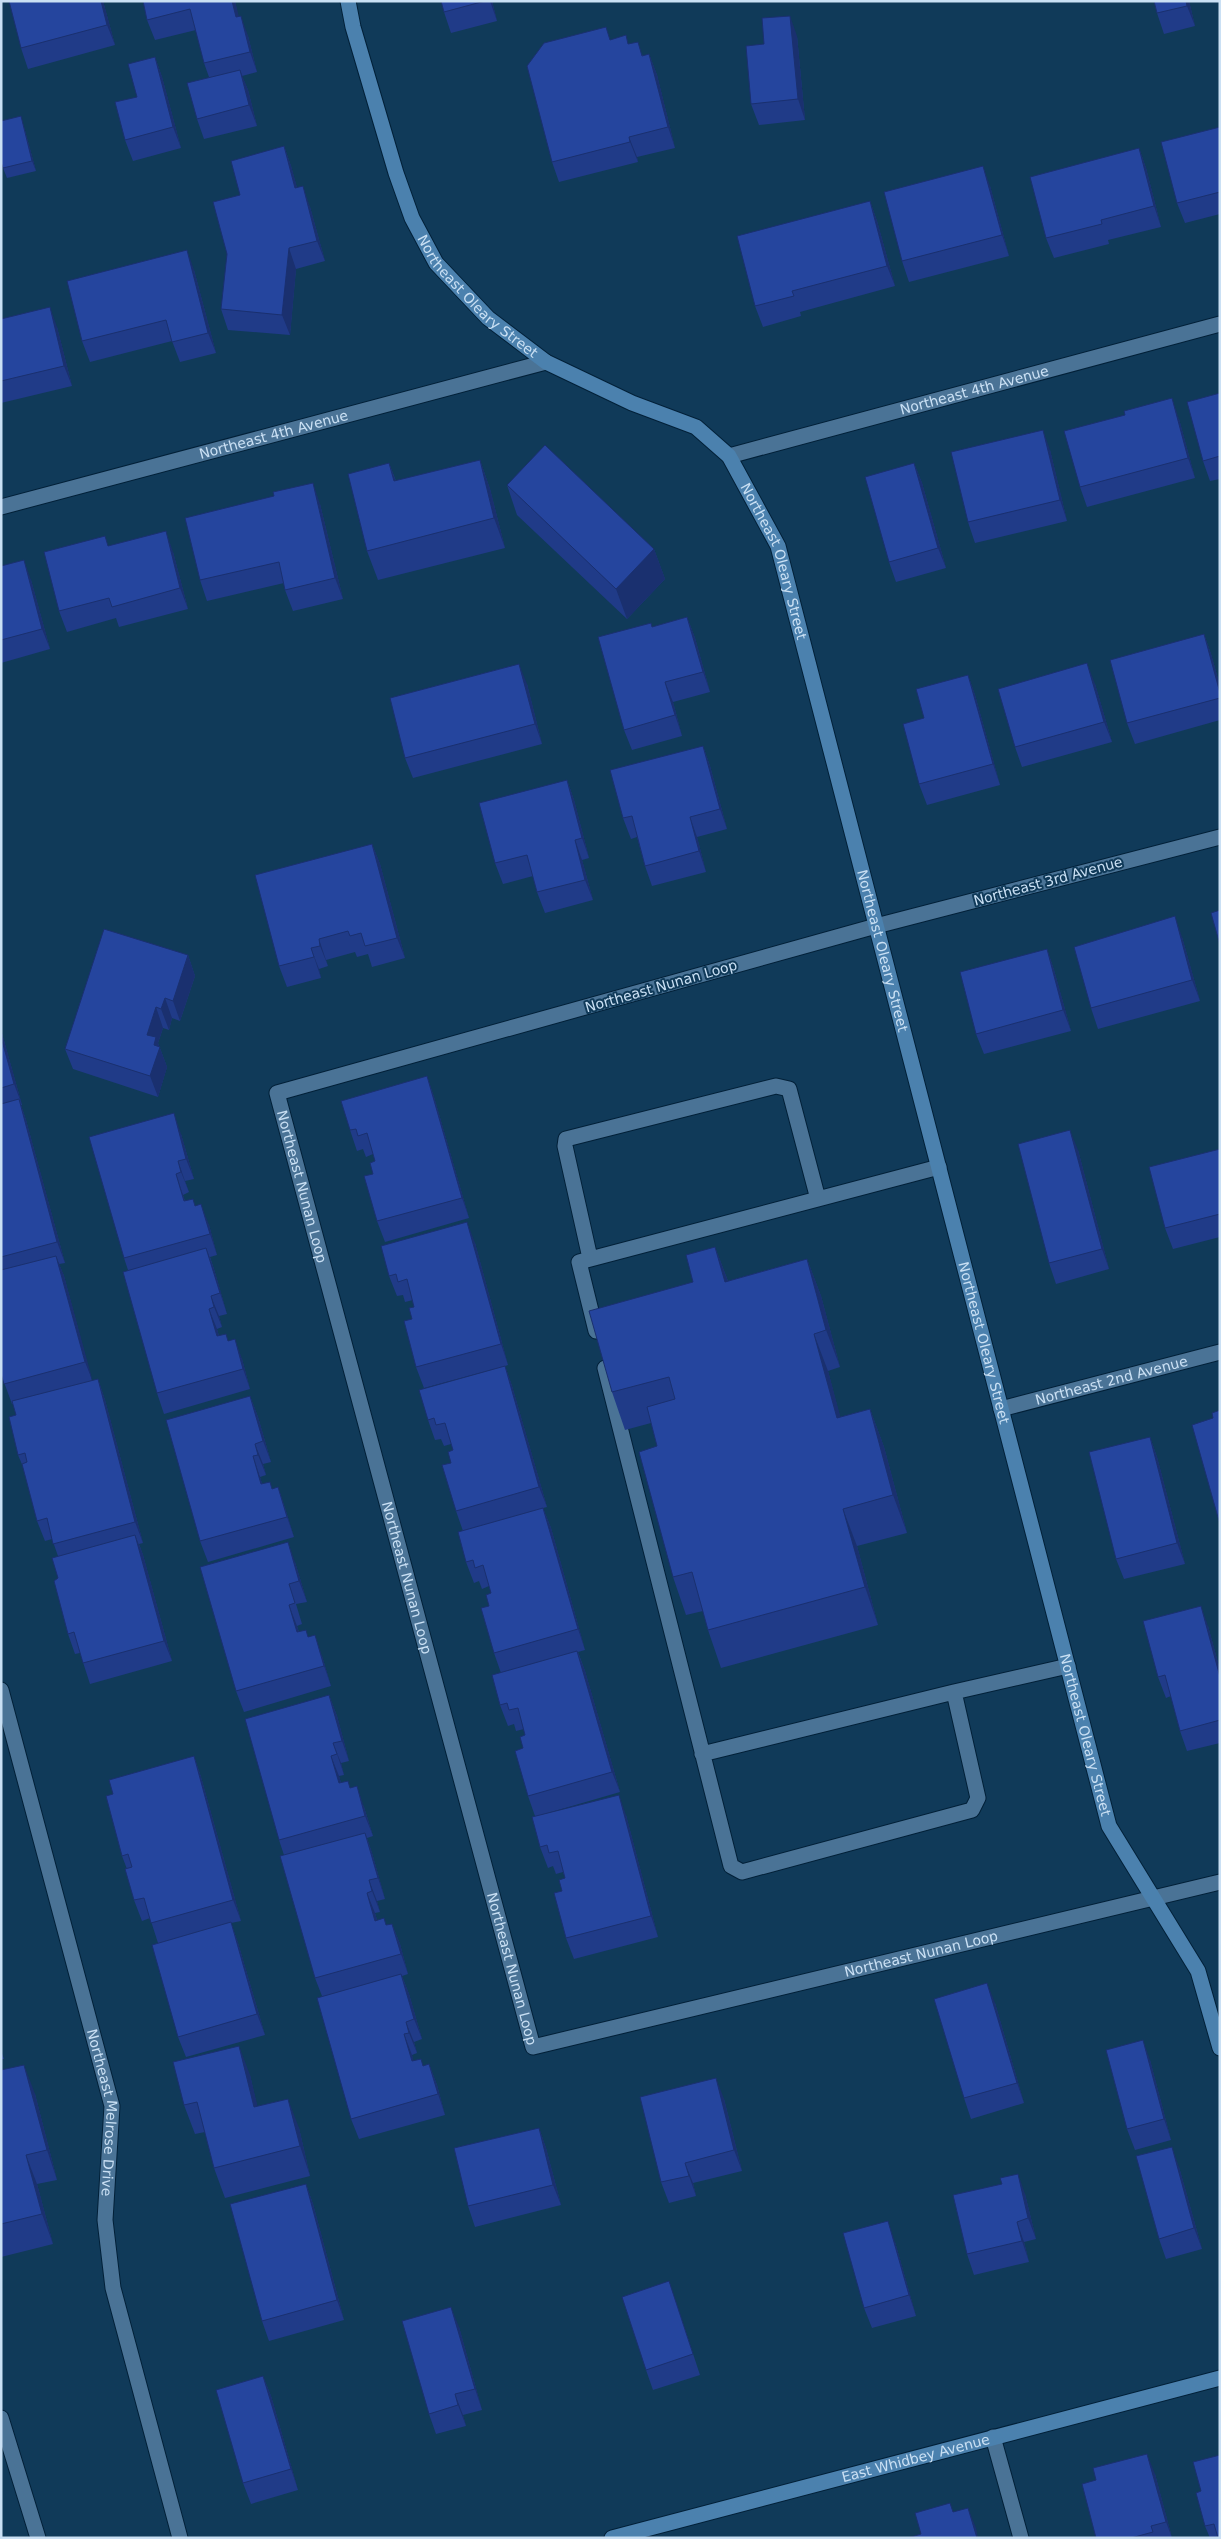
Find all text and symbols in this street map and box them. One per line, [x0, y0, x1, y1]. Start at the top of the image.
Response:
street label: Northeast Oleary Street [414, 232, 541, 361]
street label: Northeast 4th Avenue [898, 362, 1050, 418]
street label: Northeast 4th Avenue [197, 407, 350, 462]
street label: Northeast Oleary Street [737, 480, 810, 642]
street label: Northeast 3rd Avenue [972, 853, 1124, 909]
street label: Northeast Oleary Street [854, 868, 911, 1034]
street label: Northeast Nunan Loop [583, 957, 739, 1015]
street label: Northeast Nunan Loop [274, 1108, 330, 1265]
street label: Northeast Oleary Street [955, 1260, 1013, 1426]
street label: Northeast 2nd Avenue [1033, 1353, 1189, 1408]
street label: Northeast Nunan Loop [379, 1500, 435, 1656]
street label: Northeast Oleary Street [1057, 1652, 1114, 1818]
street label: Northeast Nunan Loop [484, 1891, 540, 2047]
street label: Northeast Nunan Loop [843, 1928, 1000, 1980]
street label: Northeast Melrose Drive [84, 2027, 120, 2197]
street label: East Whidbey Avenue [840, 2431, 991, 2485]

